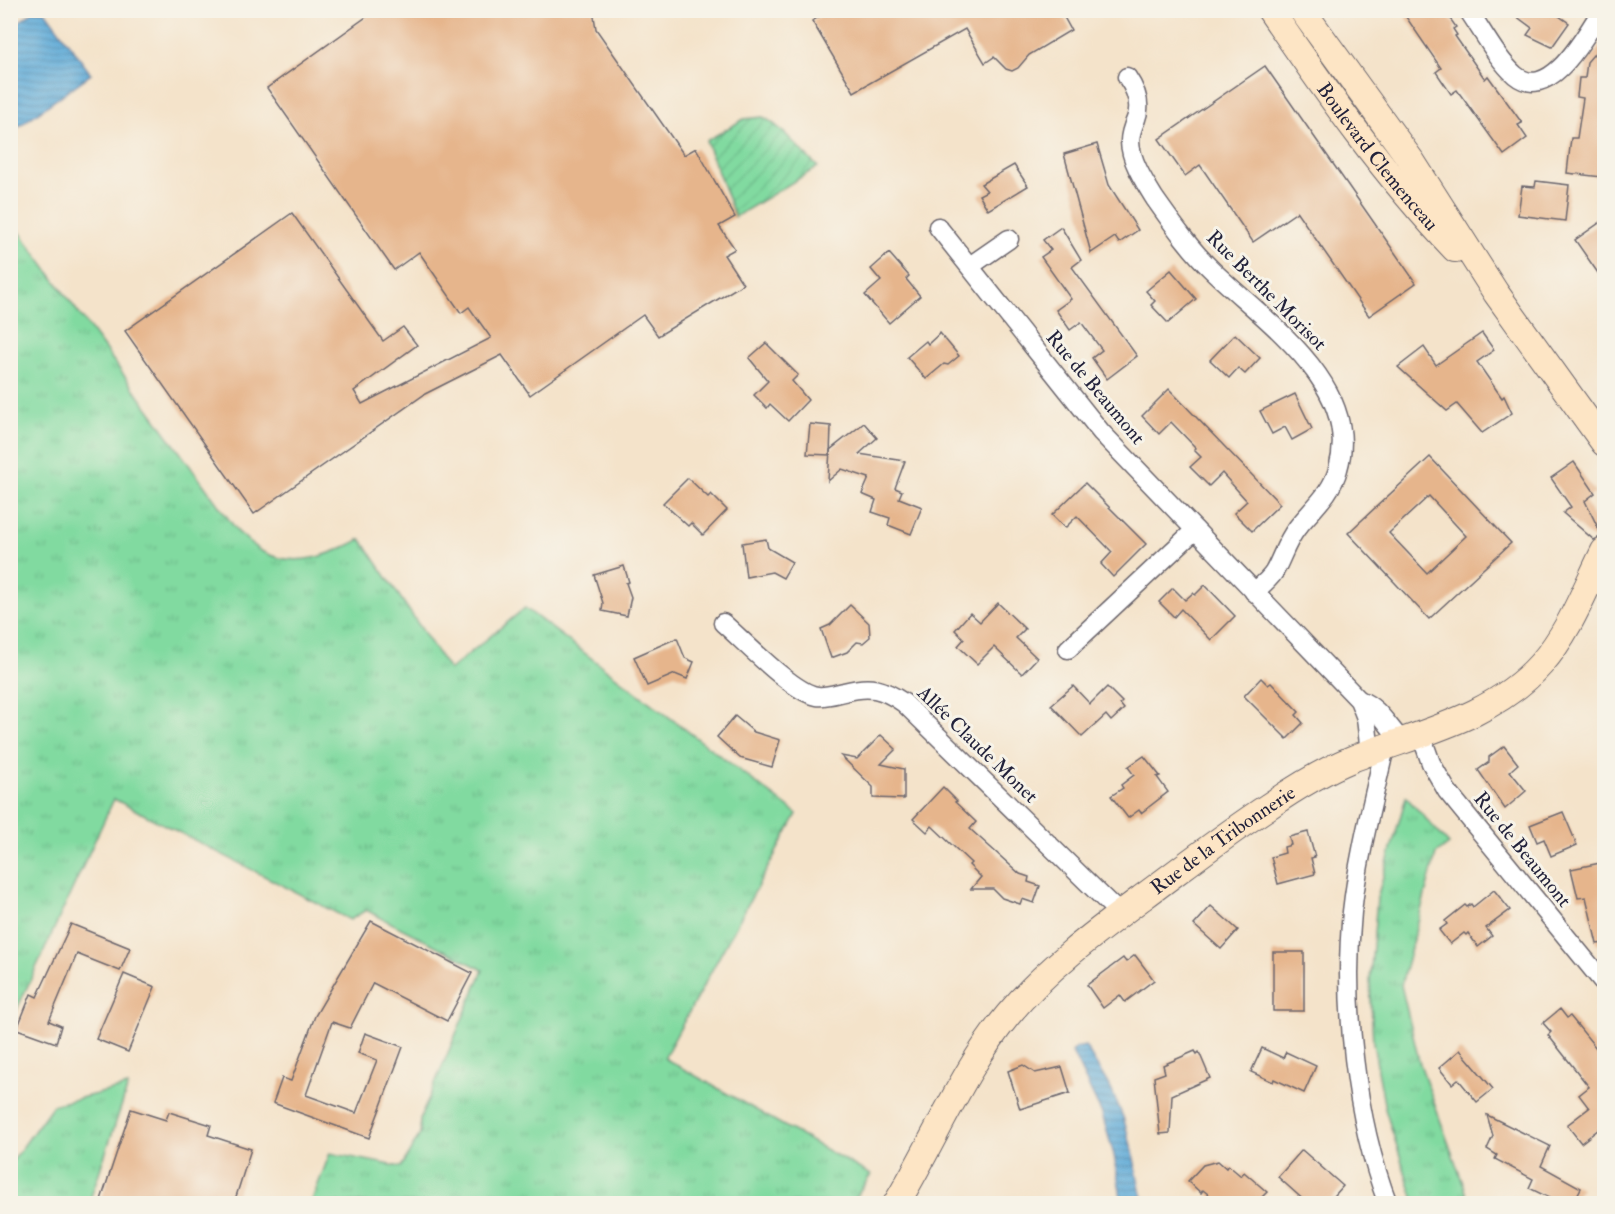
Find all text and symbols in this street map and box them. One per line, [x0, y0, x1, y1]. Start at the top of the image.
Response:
street label: Boulevard Clemenceau [1311, 78, 1444, 236]
street label: Rue Berthe Morisot [1201, 225, 1332, 356]
street label: Rue de Beaumont [1041, 325, 1151, 450]
street label: Allée Claude Monet [911, 680, 1044, 809]
street label: Rue de la Tribonnerie [1146, 780, 1300, 900]
street label: Rue de Beaumont [1468, 787, 1577, 912]

